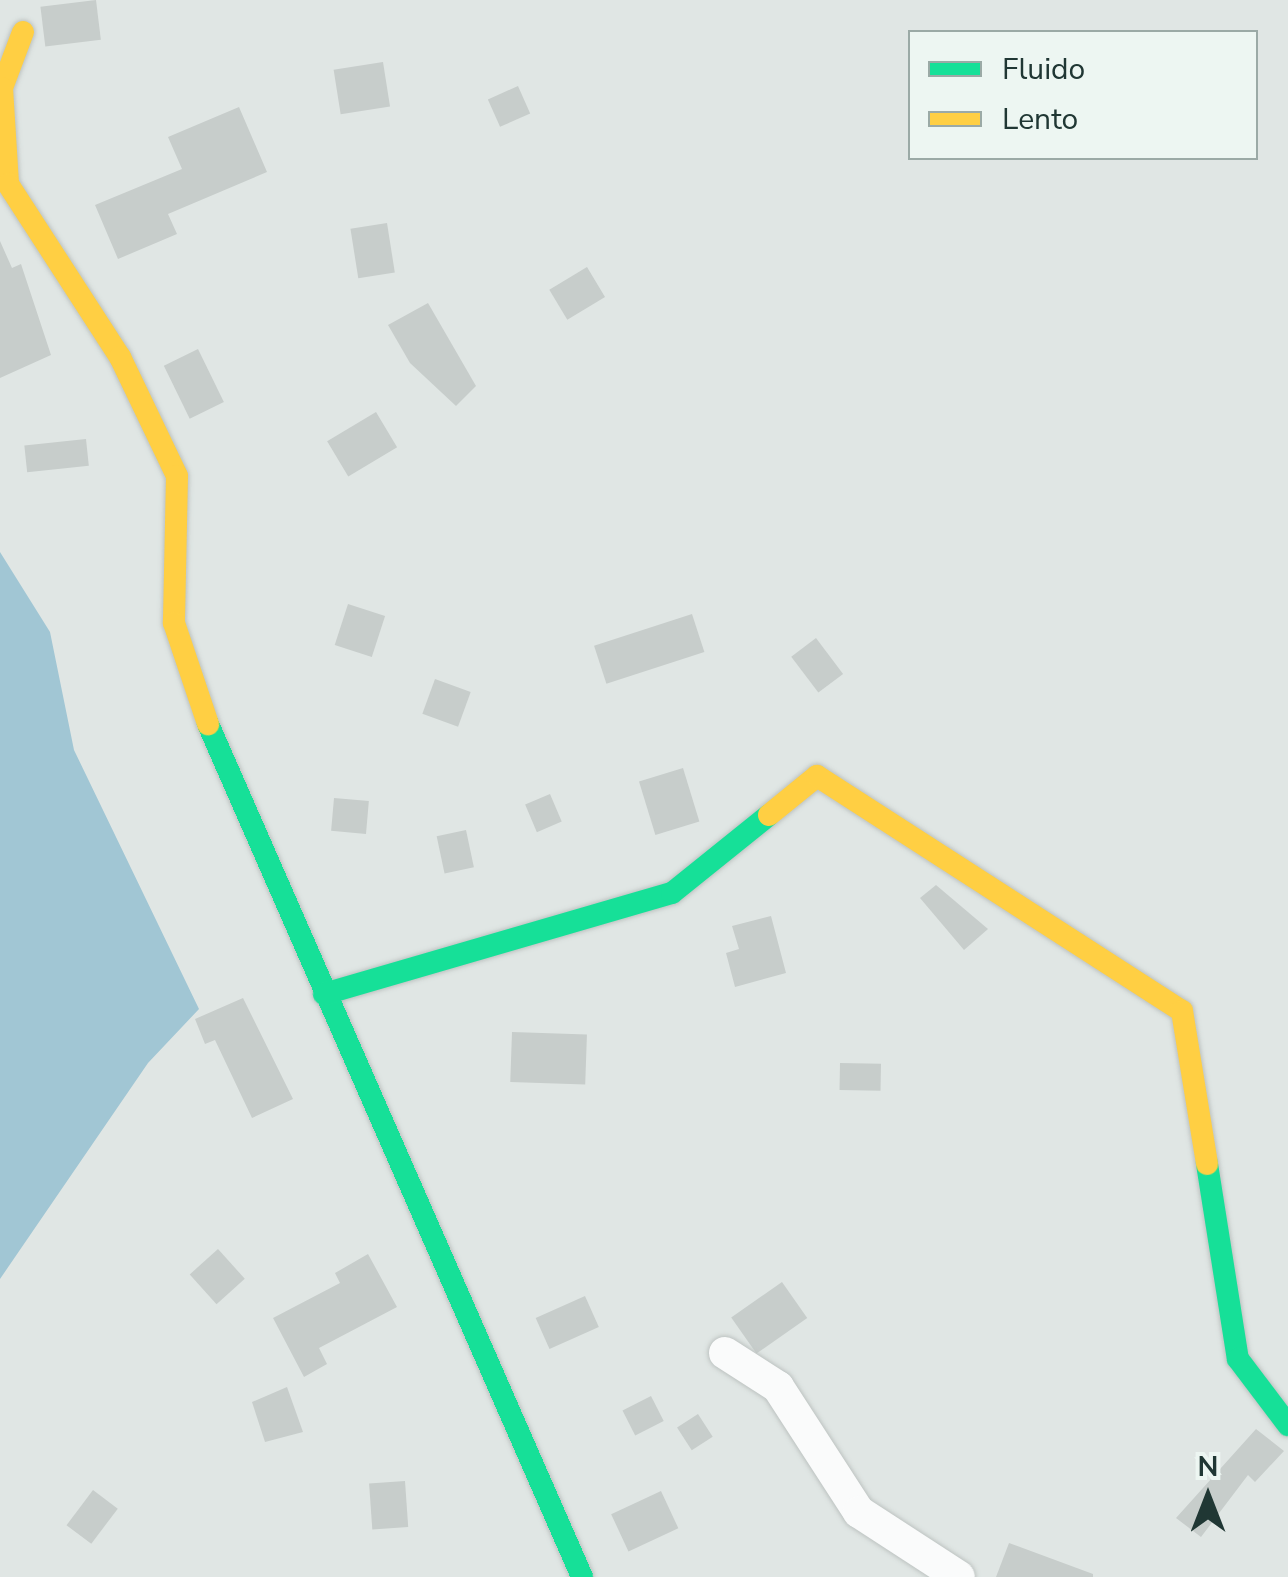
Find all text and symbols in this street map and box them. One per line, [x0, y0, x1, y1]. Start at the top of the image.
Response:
legend [908, 30, 1258, 160]
text: Fluido [1002, 49, 1085, 90]
text: Lento [1002, 99, 1078, 140]
north arrow [1158, 1447, 1258, 1547]
text: N [1198, 1448, 1218, 1486]

